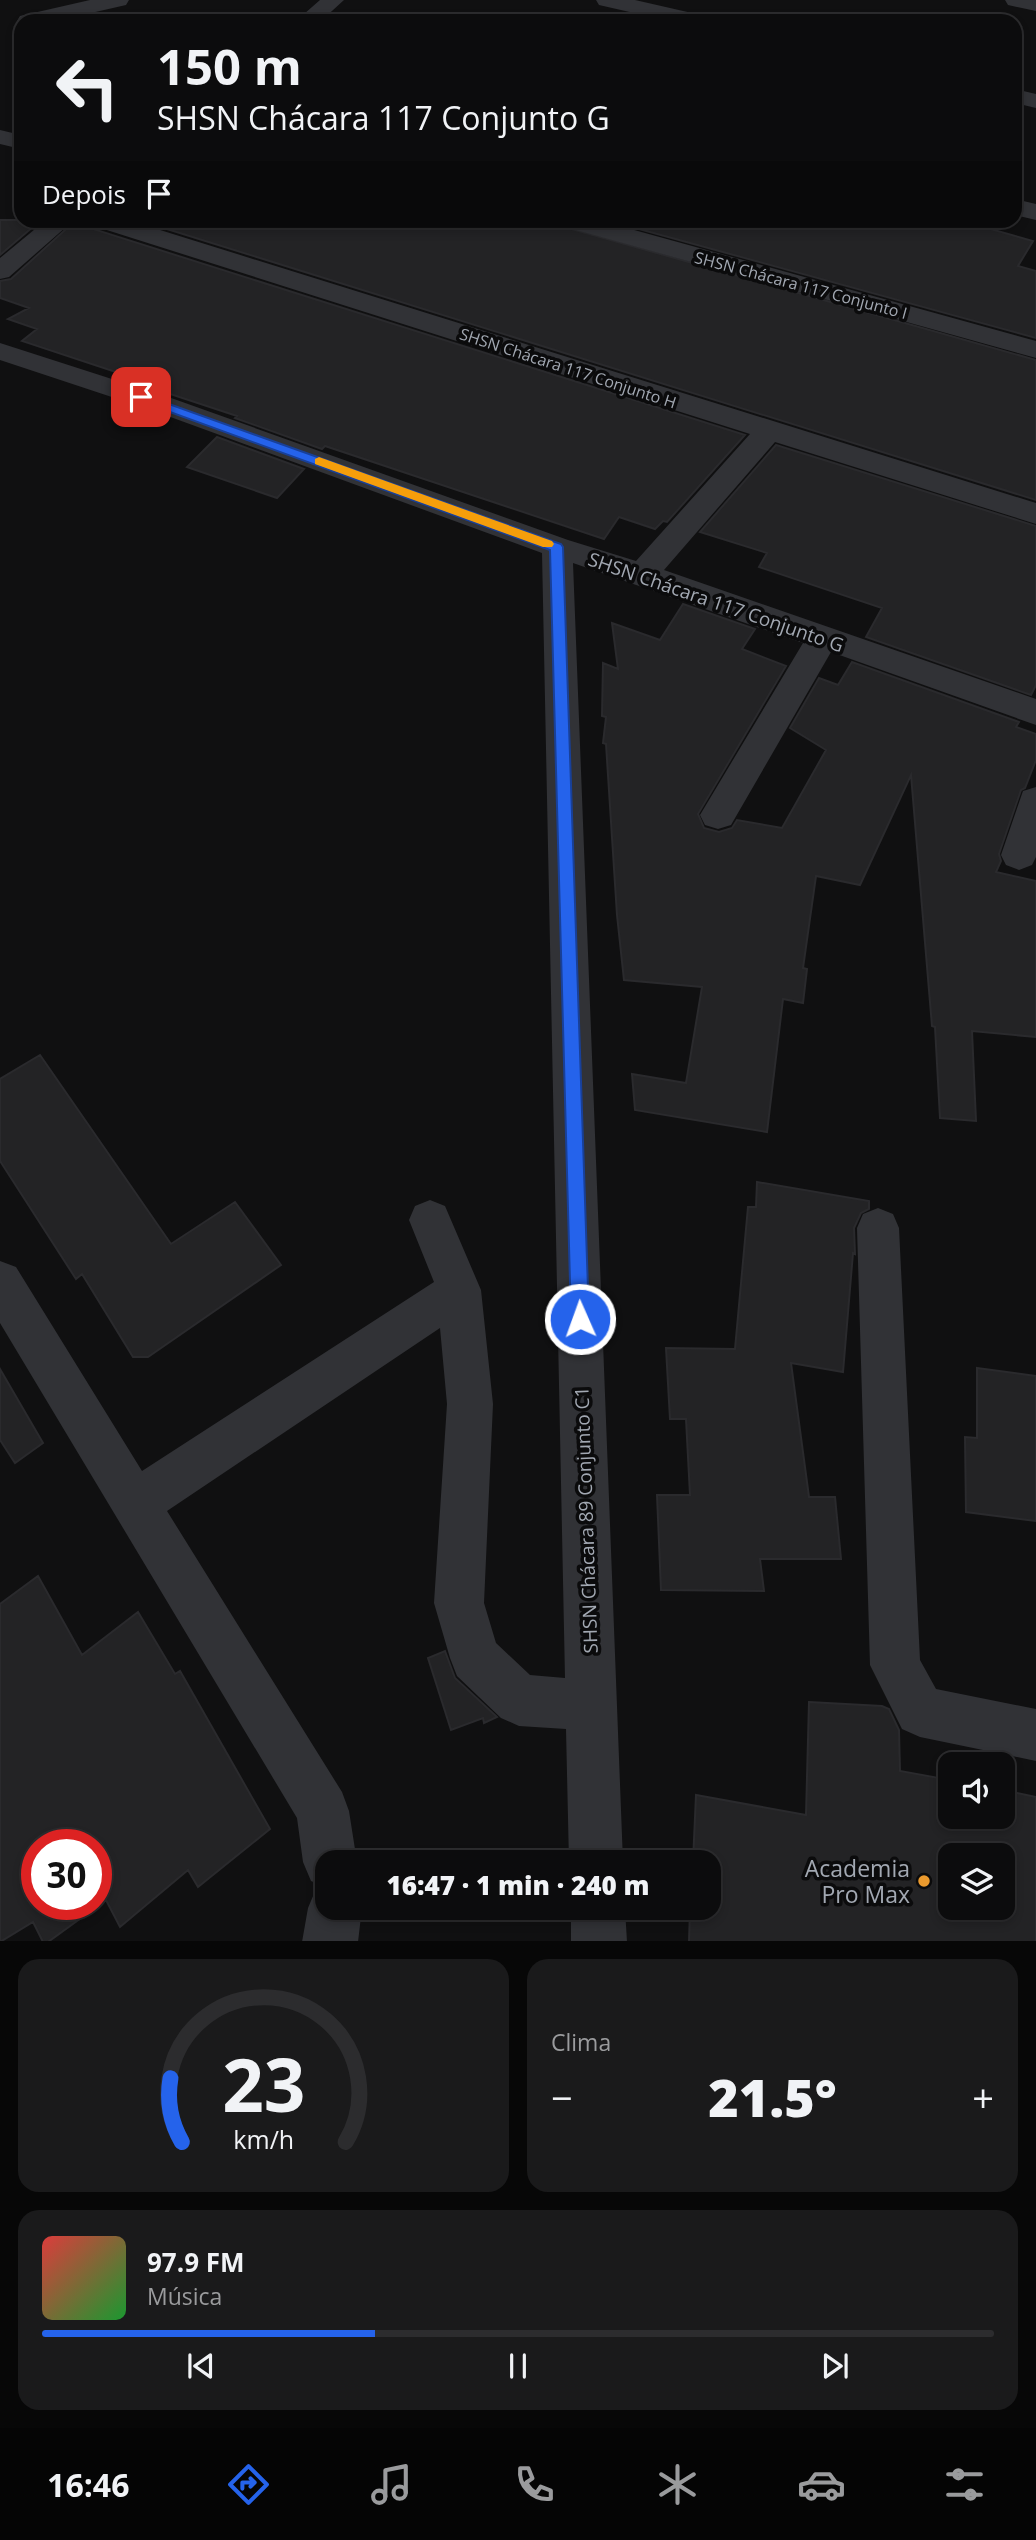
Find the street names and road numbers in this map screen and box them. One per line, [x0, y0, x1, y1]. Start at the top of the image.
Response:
street label: SHSN Chácara 117 Conjunto I [692, 246, 910, 324]
street label: SHSN Chácara 117 Conjunto H [457, 323, 679, 413]
street label: SHSN Chácara 117 Conjunto G [585, 546, 847, 658]
street label: SHSN Chácara 89 Conjunto C1 [568, 1386, 604, 1654]

